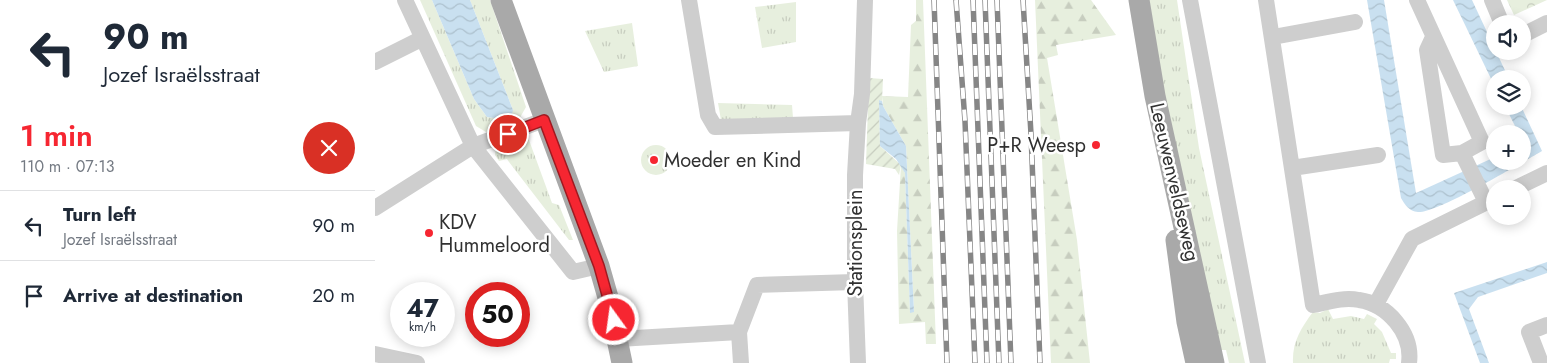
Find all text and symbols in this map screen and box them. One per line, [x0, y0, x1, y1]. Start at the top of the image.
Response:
text: 90 m [103, 12, 189, 62]
map controls [1486, 15, 1531, 225]
button: sound [1486, 15, 1531, 60]
icon: left [20, 20, 85, 85]
text: Jozef Israëlsstraat [103, 58, 260, 90]
button: layers [1486, 70, 1531, 115]
street label: Leeuwenveldseweg [1142, 100, 1207, 264]
pin [487, 113, 529, 155]
text: 1 min [20, 114, 93, 157]
icon: arrive [494, 120, 522, 148]
button: close [303, 122, 355, 174]
button: + [1486, 125, 1531, 170]
place label: P+R Weesp [987, 131, 1086, 160]
marker: P+R Weesp [1090, 139, 1102, 151]
place label: Moeder en Kind [664, 146, 801, 175]
marker: Moeder en Kind [648, 154, 660, 166]
text: 110 m · 07:13 [20, 155, 114, 178]
button: − [1486, 180, 1531, 225]
street label: Stationsplein [841, 190, 870, 296]
text: Turn left [63, 201, 136, 228]
place label: KDV Hummeloord [439, 208, 550, 260]
icon: left [20, 212, 48, 240]
text: 90 m [312, 212, 355, 239]
marker: KDV Hummeloord [423, 227, 435, 239]
text: Jozef Israëlsstraat [63, 228, 177, 251]
icon: arrive [20, 282, 48, 310]
text: Arrive at destination [63, 282, 243, 309]
text: 20 m [312, 282, 355, 309]
speed limit sign: 50 [465, 282, 530, 347]
text: 47 [406, 290, 439, 326]
position arrow [587, 293, 639, 345]
text: km/h [409, 318, 436, 336]

